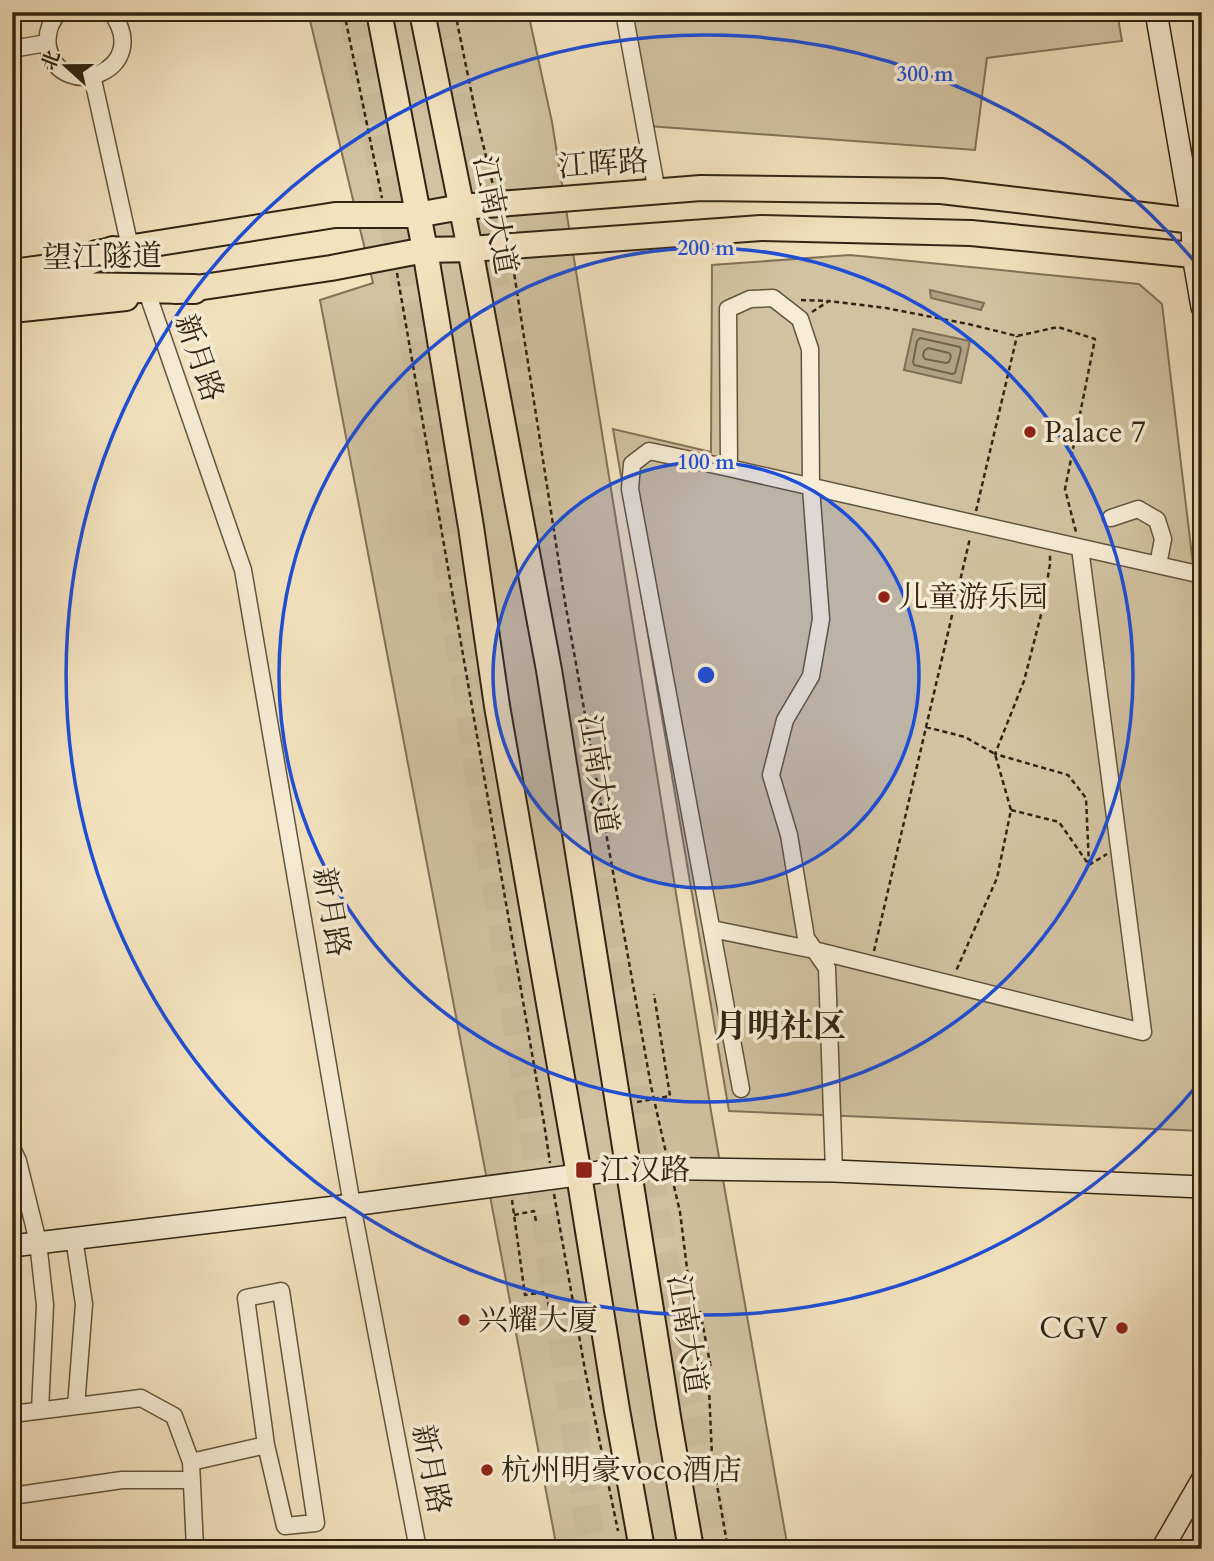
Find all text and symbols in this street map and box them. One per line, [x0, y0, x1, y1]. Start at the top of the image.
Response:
north arrow [32, 32, 102, 102]
text: 北 [36, 47, 67, 74]
text: 300 m [896, 60, 954, 89]
street label: 江晖路 [557, 140, 649, 188]
street label: 江南大道 [463, 152, 527, 278]
text: 200 m [677, 234, 735, 263]
street label: 望江隧道 [42, 235, 162, 279]
street label: 新月路 [165, 309, 233, 407]
place label: Palace 7 [1044, 412, 1146, 453]
marker: Palace 7 [1022, 424, 1038, 440]
text: 100 m [677, 448, 735, 477]
place label: 儿童游乐园 [898, 577, 1048, 618]
marker: 儿童游乐园 [876, 589, 892, 605]
centre of rings [694, 663, 718, 687]
street label: 江南大道 [568, 712, 628, 836]
street label: 新月路 [303, 864, 359, 960]
district label: 月明社区 [714, 1004, 846, 1049]
place label: 江汉路 [600, 1150, 690, 1191]
marker: 江汉路 [574, 1160, 594, 1180]
street label: 江南大道 [657, 1272, 717, 1396]
place label: 兴耀大厦 [478, 1300, 598, 1341]
place label: CGV [1039, 1308, 1108, 1349]
marker: 兴耀大厦 [456, 1312, 472, 1328]
marker: CGV [1114, 1320, 1130, 1336]
street label: 新月路 [402, 1421, 460, 1517]
place label: 杭州明豪voco酒店 [501, 1450, 742, 1491]
marker: 杭州明豪voco酒店 [479, 1462, 495, 1478]

